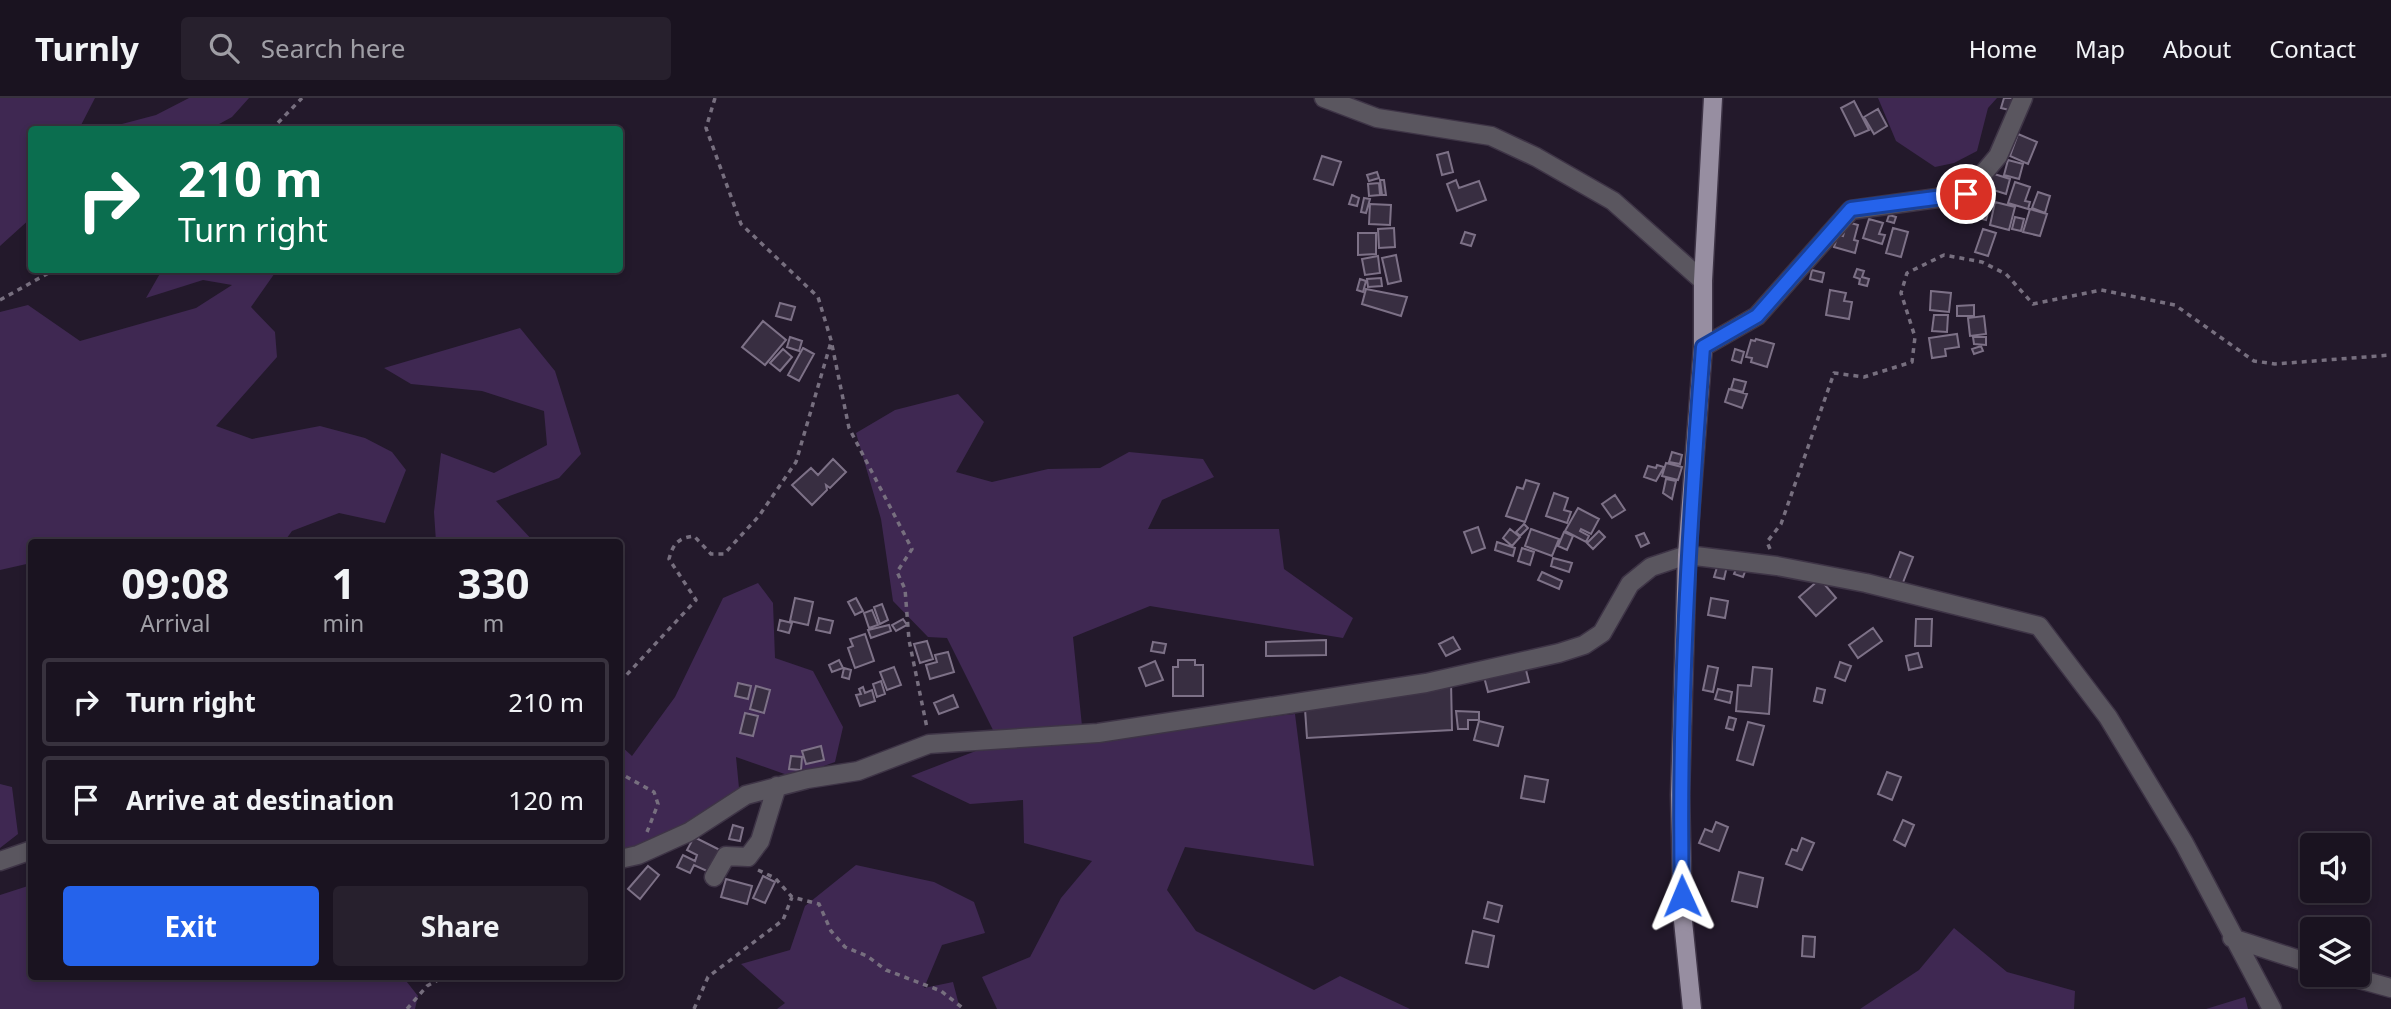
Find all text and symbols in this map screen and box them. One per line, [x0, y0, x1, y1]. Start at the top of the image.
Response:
search box [181, 17, 671, 80]
text: Turnly [35, 26, 139, 71]
icon: search [205, 29, 243, 67]
text: Search here [261, 30, 405, 66]
text: Home [1969, 32, 2037, 65]
text: Map [2075, 32, 2125, 65]
text: About [2163, 32, 2231, 65]
text: Contact [2269, 32, 2356, 65]
text: 210 m [178, 145, 323, 211]
icon: right [63, 154, 154, 245]
pin [1936, 164, 1996, 224]
icon: arrive [1947, 175, 1985, 213]
text: Turn right [178, 208, 328, 251]
text: 09:08 [121, 554, 229, 611]
text: 1 [331, 554, 355, 611]
text: 330 [458, 554, 530, 611]
text: Arrival [140, 607, 210, 639]
text: min [323, 607, 364, 639]
text: m [483, 607, 504, 639]
icon: right [67, 683, 105, 721]
text: Turn right [126, 684, 256, 720]
text: 210 m [508, 684, 584, 720]
icon: arrive [67, 781, 105, 819]
text: Arrive at destination [126, 782, 395, 818]
text: 120 m [508, 782, 584, 818]
map controls [2300, 833, 2370, 987]
button: sound [2300, 833, 2370, 903]
position arrow [1645, 859, 1719, 933]
button: Exit [63, 886, 319, 966]
button: Share [333, 886, 588, 966]
button: layers [2300, 917, 2370, 987]

